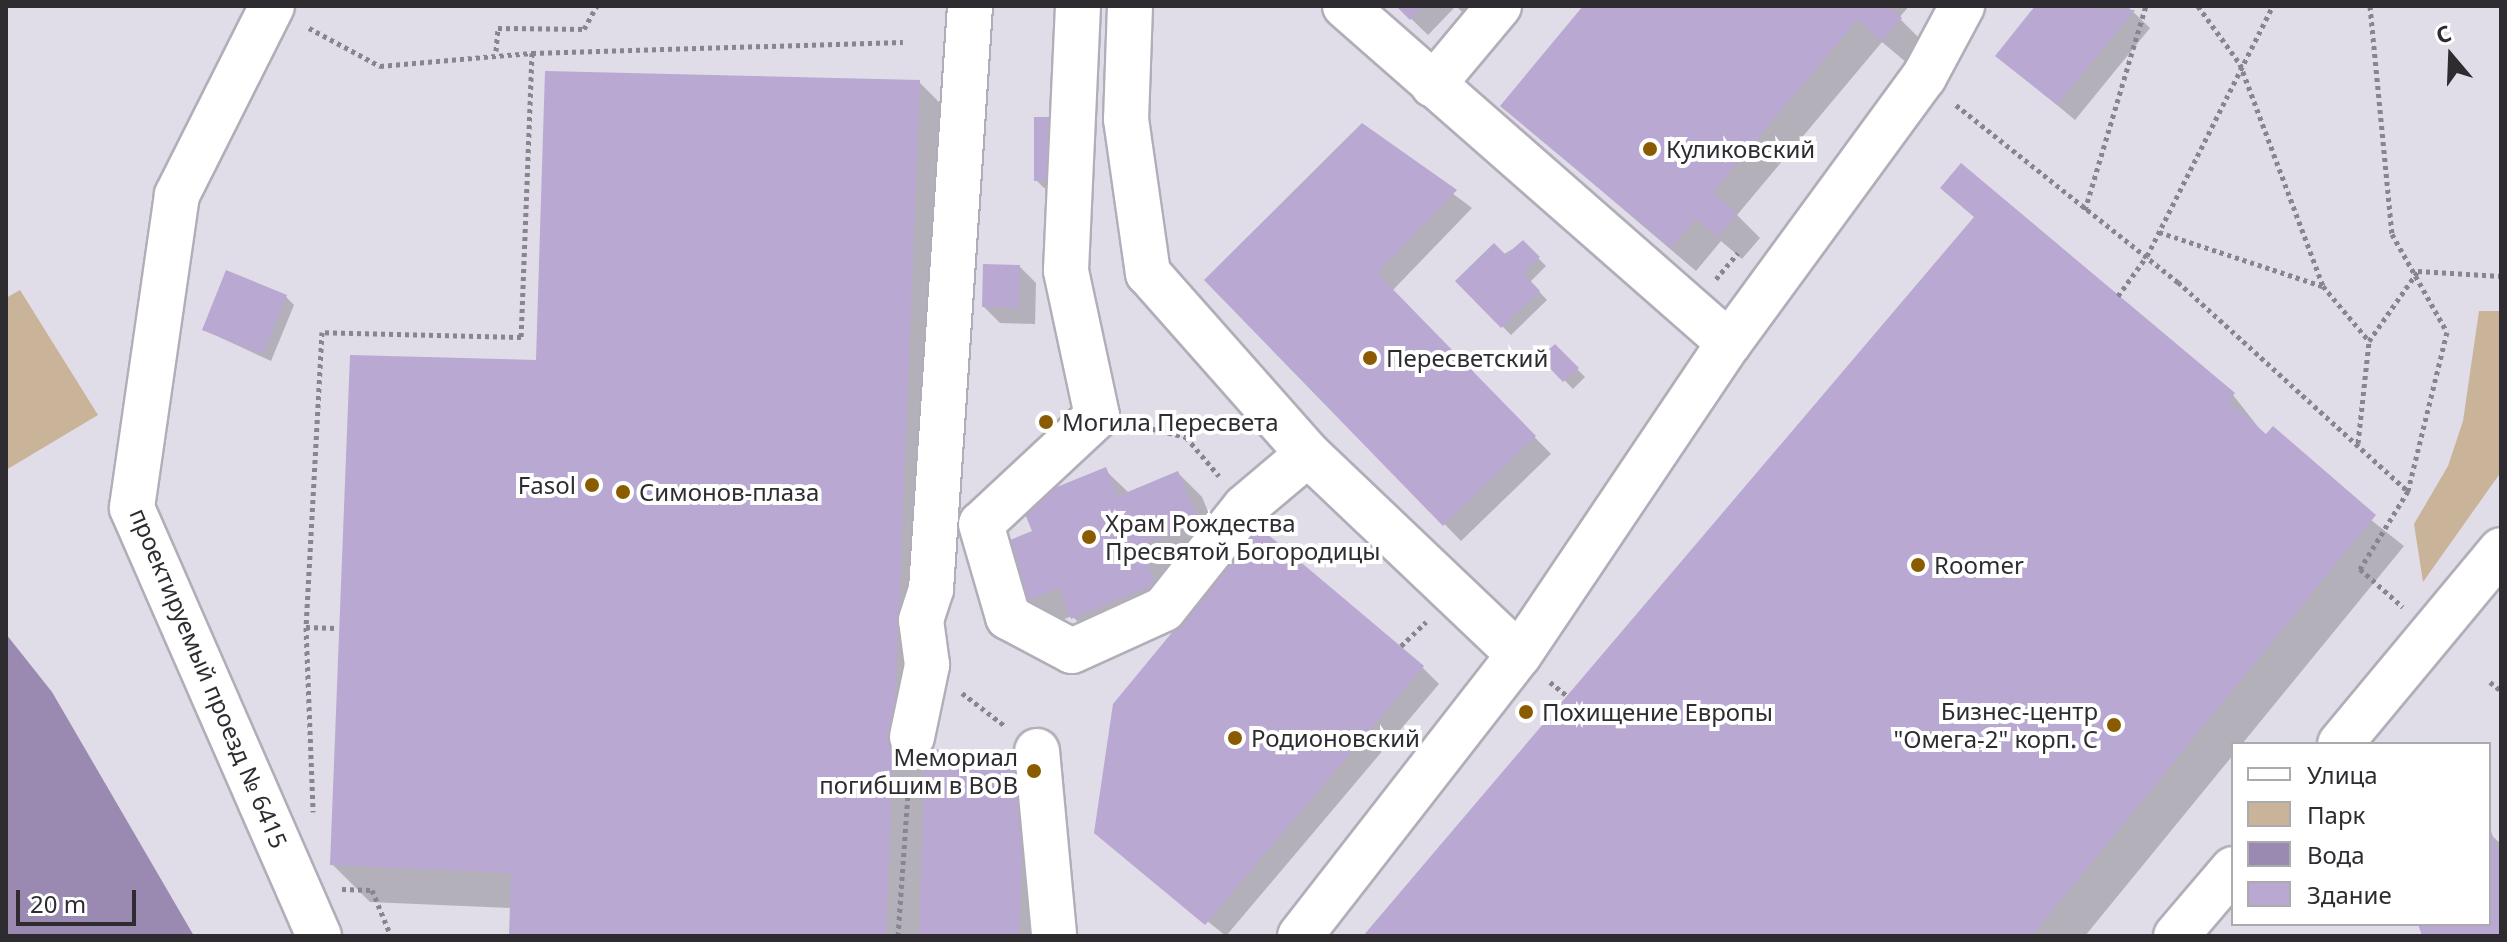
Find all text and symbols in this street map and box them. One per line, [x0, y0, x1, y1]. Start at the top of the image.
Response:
north arrow [2411, 16, 2491, 96]
text: С [2432, 17, 2455, 50]
place label: Куликовский [1666, 135, 1815, 163]
marker: Куликовский [1641, 140, 1659, 158]
place label: Пересветский [1386, 344, 1548, 372]
marker: Пересветский [1361, 349, 1379, 367]
place label: Могила Пересвета [1062, 408, 1279, 436]
marker: Могила Пересвета [1037, 413, 1055, 431]
place label: Fasol [518, 471, 576, 499]
marker: Fasol [583, 476, 601, 494]
place label: Симонов-плаза [639, 478, 819, 506]
marker: Симонов-плаза [614, 483, 632, 501]
street label: проектируемый проезд № 6415 [124, 504, 294, 852]
place label: Храм Рождества Пресвятой Богородицы [1105, 509, 1380, 565]
marker: Храм Рождества Пресвятой Богородицы [1080, 528, 1098, 546]
place label: Roomer [1934, 551, 2024, 579]
marker: Roomer [1909, 556, 1927, 574]
place label: Бизнес-центр "Омега-2" корп. C [1893, 697, 2098, 753]
place label: Похищение Европы [1542, 698, 1773, 726]
marker: Похищение Европы [1517, 703, 1535, 721]
marker: Бизнес-центр "Омега-2" корп. C [2105, 716, 2123, 734]
place label: Родионовский [1251, 724, 1420, 752]
marker: Родионовский [1226, 729, 1244, 747]
legend [2231, 742, 2491, 926]
place label: Мемориал погибшим в ВОВ [819, 743, 1018, 799]
text: Улица [2307, 758, 2378, 791]
marker: Мемориал погибшим в ВОВ [1025, 762, 1043, 780]
text: Парк [2307, 798, 2365, 831]
text: Вода [2307, 838, 2365, 871]
scale bar [20, 874, 140, 924]
text: Здание [2307, 878, 2392, 911]
text: 20 m [30, 887, 86, 920]

